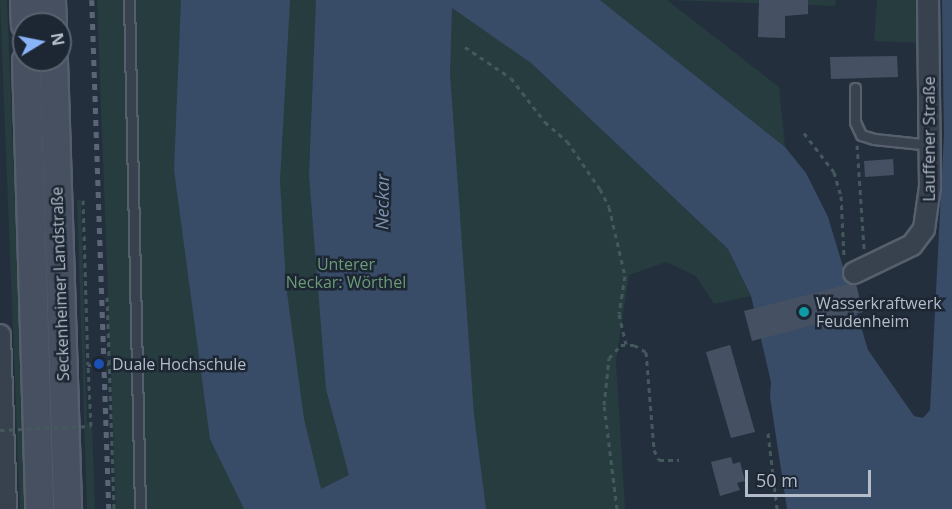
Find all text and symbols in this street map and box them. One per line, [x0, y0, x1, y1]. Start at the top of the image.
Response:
north arrow [12, 12, 72, 72]
text: N [46, 31, 70, 48]
street label: Lauffener Straße [919, 76, 939, 202]
water label: Neckar [371, 174, 393, 230]
street label: Seckenheimer Landstraße [47, 186, 73, 382]
park label: Unterer Neckar: Wörthel [286, 254, 406, 292]
place label: Wasserkraftwerk Feudenheim [816, 293, 942, 331]
marker: Wasserkraftwerk Feudenheim [797, 305, 811, 319]
place label: Duale Hochschule [112, 354, 246, 374]
marker: Duale Hochschule [90, 355, 108, 373]
scale bar [748, 458, 874, 496]
text: 50 m [756, 468, 798, 492]

